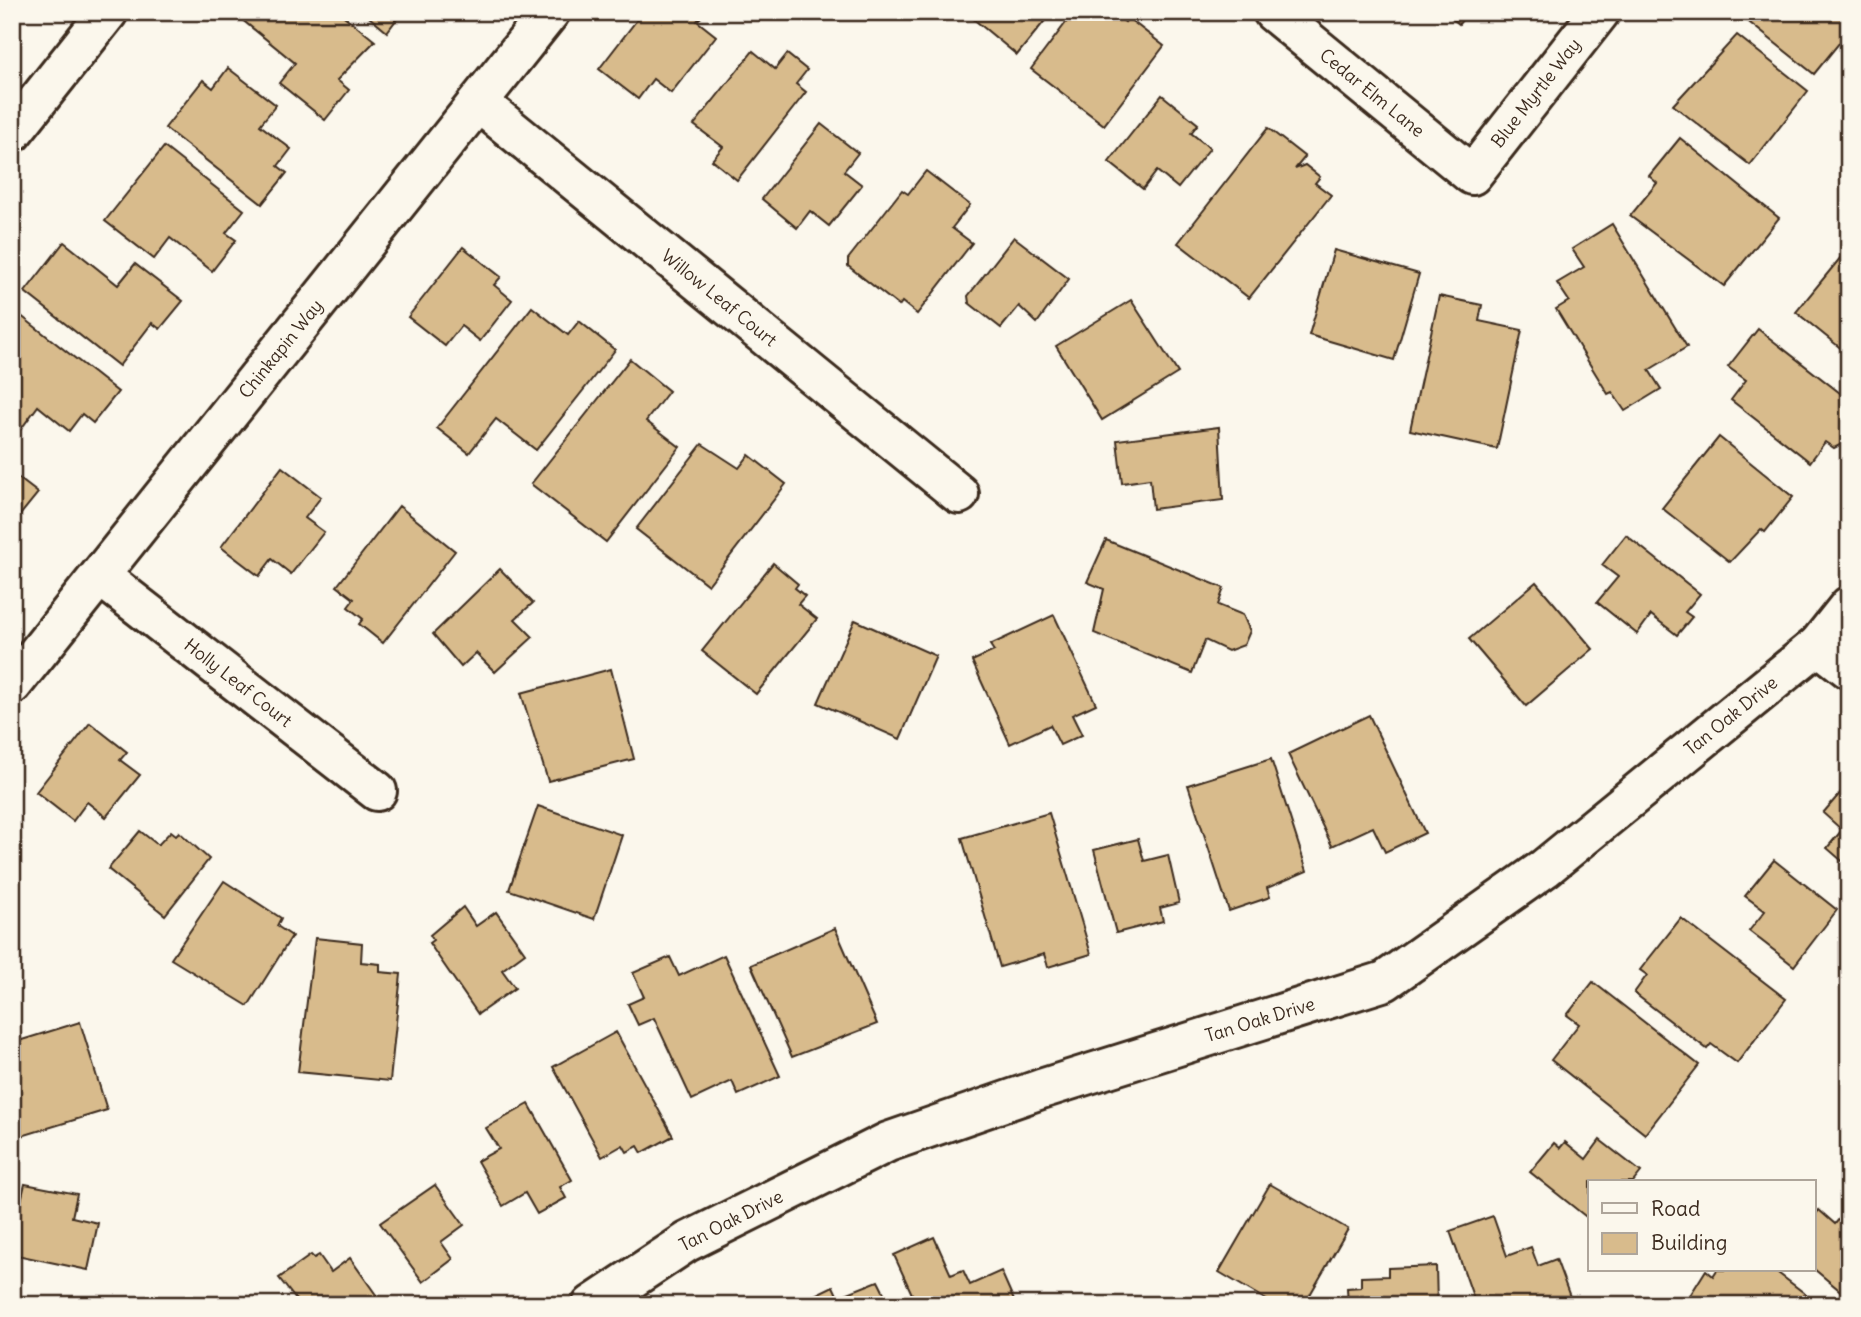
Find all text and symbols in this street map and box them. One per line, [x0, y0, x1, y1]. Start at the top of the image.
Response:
street label: Blue Myrtle Way [1486, 33, 1585, 152]
street label: Cedar Elm Lane [1315, 43, 1429, 142]
street label: Willow Leaf Court [657, 244, 782, 351]
street label: Chinkapin Way [234, 294, 328, 403]
street label: Holly Leaf Court [180, 633, 297, 732]
street label: Tan Oak Drive [1679, 671, 1782, 760]
street label: Tan Oak Drive [1202, 992, 1317, 1047]
legend [1588, 1180, 1815, 1272]
street label: Tan Oak Drive [675, 1185, 787, 1257]
text: Road [1651, 1195, 1700, 1222]
text: Building [1651, 1229, 1727, 1256]

